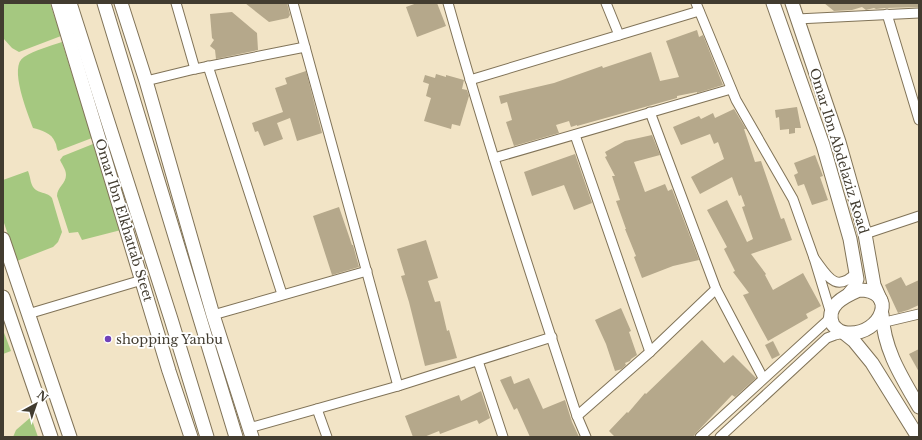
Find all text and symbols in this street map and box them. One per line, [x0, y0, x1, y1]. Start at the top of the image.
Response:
street label: Omar Ibn Abdelaziz Road [806, 66, 872, 236]
street label: Omar Ibn Elkhattab Steet [91, 136, 157, 304]
place label: shopping Yanbu [116, 331, 223, 348]
marker: shopping Yanbu [103, 334, 113, 344]
north arrow [16, 384, 56, 424]
text: N [34, 388, 51, 405]

